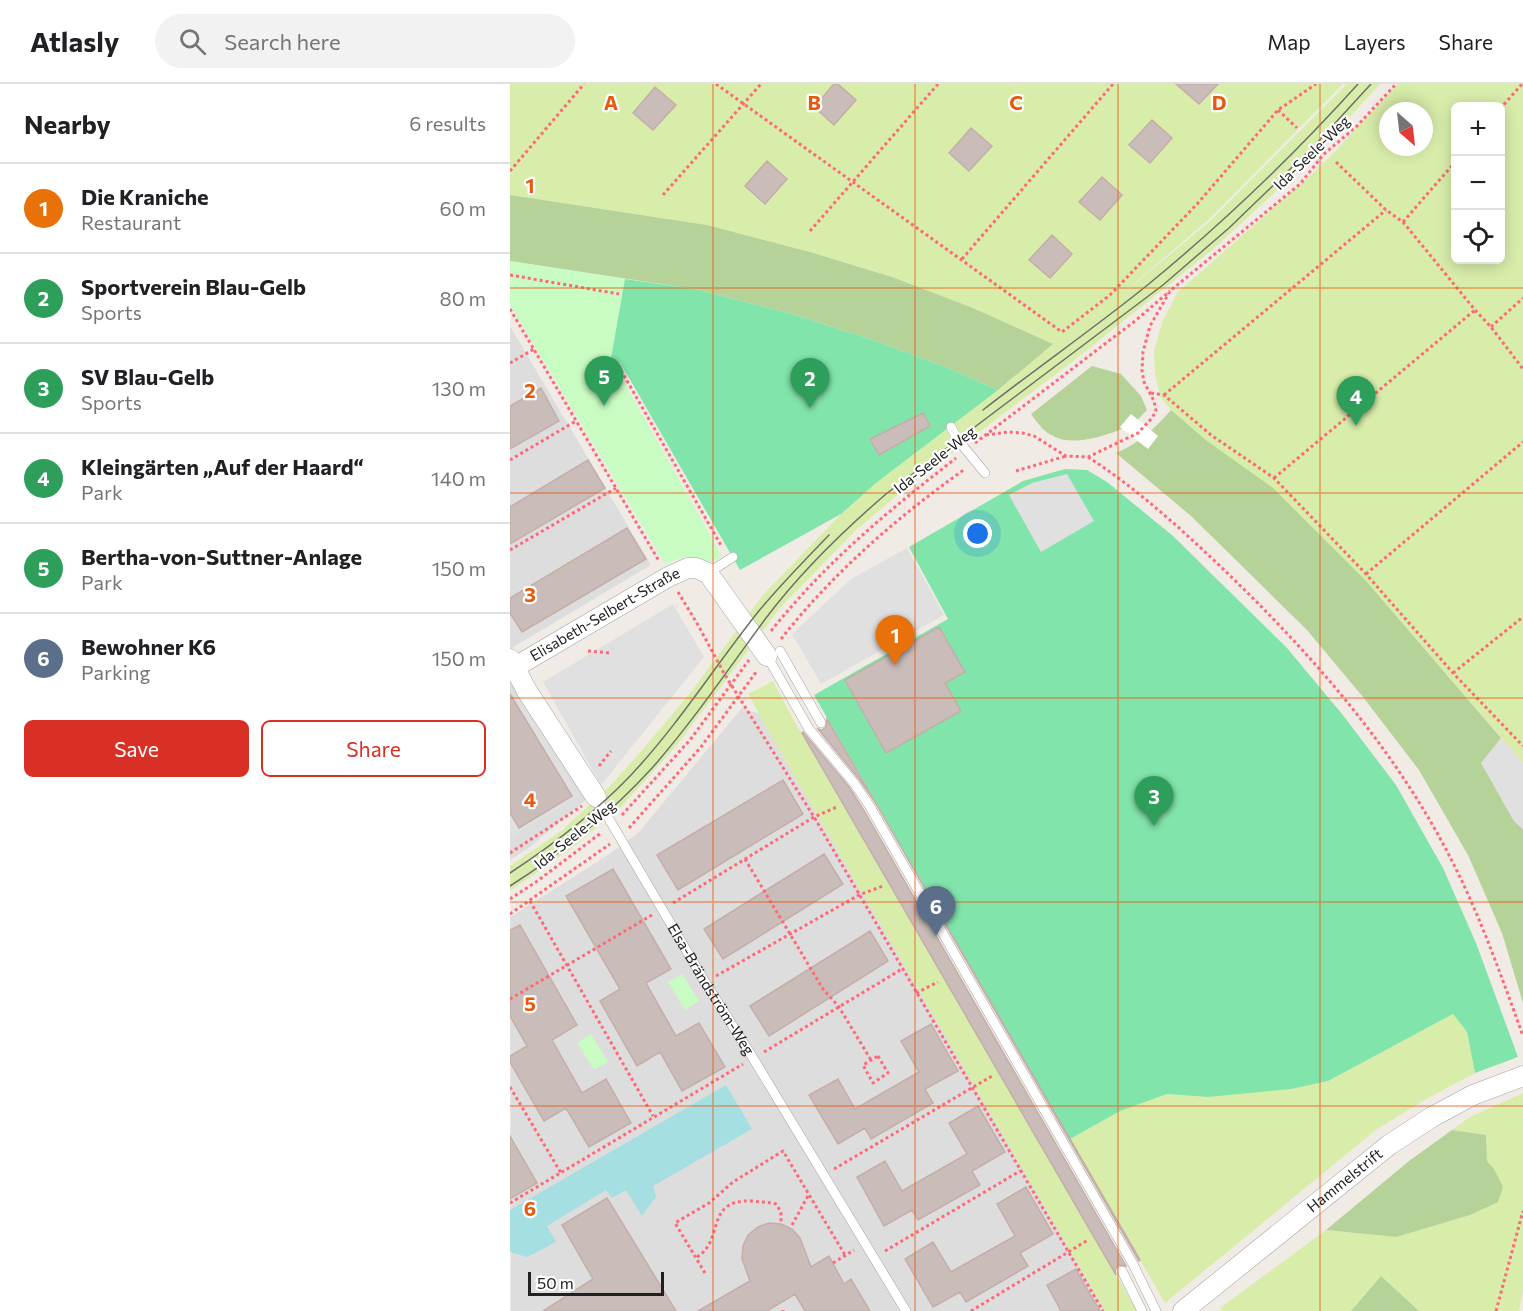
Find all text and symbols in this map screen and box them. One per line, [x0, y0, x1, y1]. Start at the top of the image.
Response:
search box [155, 14, 575, 68]
text: Atlasly [30, 24, 119, 58]
icon: search [176, 25, 209, 58]
text: Search here [224, 28, 341, 55]
text: Map [1267, 29, 1311, 54]
text: Layers [1344, 29, 1406, 54]
text: Share [1439, 29, 1493, 54]
text: A [604, 90, 618, 114]
text: B [807, 90, 821, 114]
text: C [1009, 90, 1023, 114]
text: D [1212, 90, 1226, 114]
north arrow [1379, 102, 1433, 156]
map controls [1451, 102, 1505, 264]
button: + [1451, 102, 1505, 156]
text: Nearby [24, 108, 111, 139]
text: 6 results [409, 111, 486, 135]
street label: Ida-Seele-Weg [1269, 111, 1353, 193]
button: − [1451, 156, 1505, 210]
text: 1 [525, 173, 535, 197]
text: Die Kraniche [81, 183, 209, 210]
text: 1 [39, 196, 48, 220]
text: 60 m [440, 196, 486, 220]
text: Restaurant [81, 210, 181, 234]
button: locate [1451, 210, 1505, 264]
text: Sportverein Blau-Gelb [81, 273, 306, 300]
text: 2 [38, 286, 49, 310]
text: 80 m [440, 286, 486, 310]
text: Sports [81, 300, 142, 324]
pin: 5 [584, 356, 623, 406]
pin: 2 [790, 358, 830, 408]
text: SV Blau-Gelb [81, 363, 214, 390]
text: 3 [38, 376, 49, 400]
text: 130 m [432, 376, 486, 400]
pin: 4 [1336, 376, 1376, 426]
text: 2 [524, 378, 536, 402]
text: Sports [81, 390, 142, 414]
street label: Ida-Seele-Weg [890, 422, 979, 497]
text: Kleingärten „Auf der Haard“ [81, 453, 364, 480]
text: 4 [37, 466, 50, 490]
text: 140 m [431, 466, 486, 490]
text: Park [81, 480, 123, 504]
your location [963, 519, 992, 548]
text: Bertha-von-Suttner-Anlage [81, 543, 362, 570]
text: 5 [38, 556, 49, 580]
text: 150 m [432, 556, 486, 580]
street label: Elisabeth-Selbert-Straße [526, 563, 682, 664]
text: Park [81, 570, 123, 594]
text: 3 [524, 582, 536, 606]
pin: 1 [876, 616, 914, 665]
text: Bewohner K6 [81, 633, 216, 660]
text: 6 [37, 646, 50, 670]
text: 150 m [432, 646, 486, 670]
text: Parking [81, 660, 150, 684]
button: Save [24, 720, 249, 777]
button: Share [261, 720, 486, 777]
pin: 3 [1134, 776, 1174, 826]
text: 4 [524, 787, 536, 811]
street label: Ida-Seele-Weg [530, 796, 619, 872]
pin: 6 [916, 886, 956, 936]
street label: Elsa-Brändström-Weg [664, 920, 759, 1058]
text: 5 [524, 991, 536, 1015]
street label: Hammelstrift [1303, 1144, 1386, 1216]
text: 6 [524, 1196, 536, 1220]
scale bar [528, 1269, 664, 1296]
text: 50 m [537, 1273, 574, 1292]

